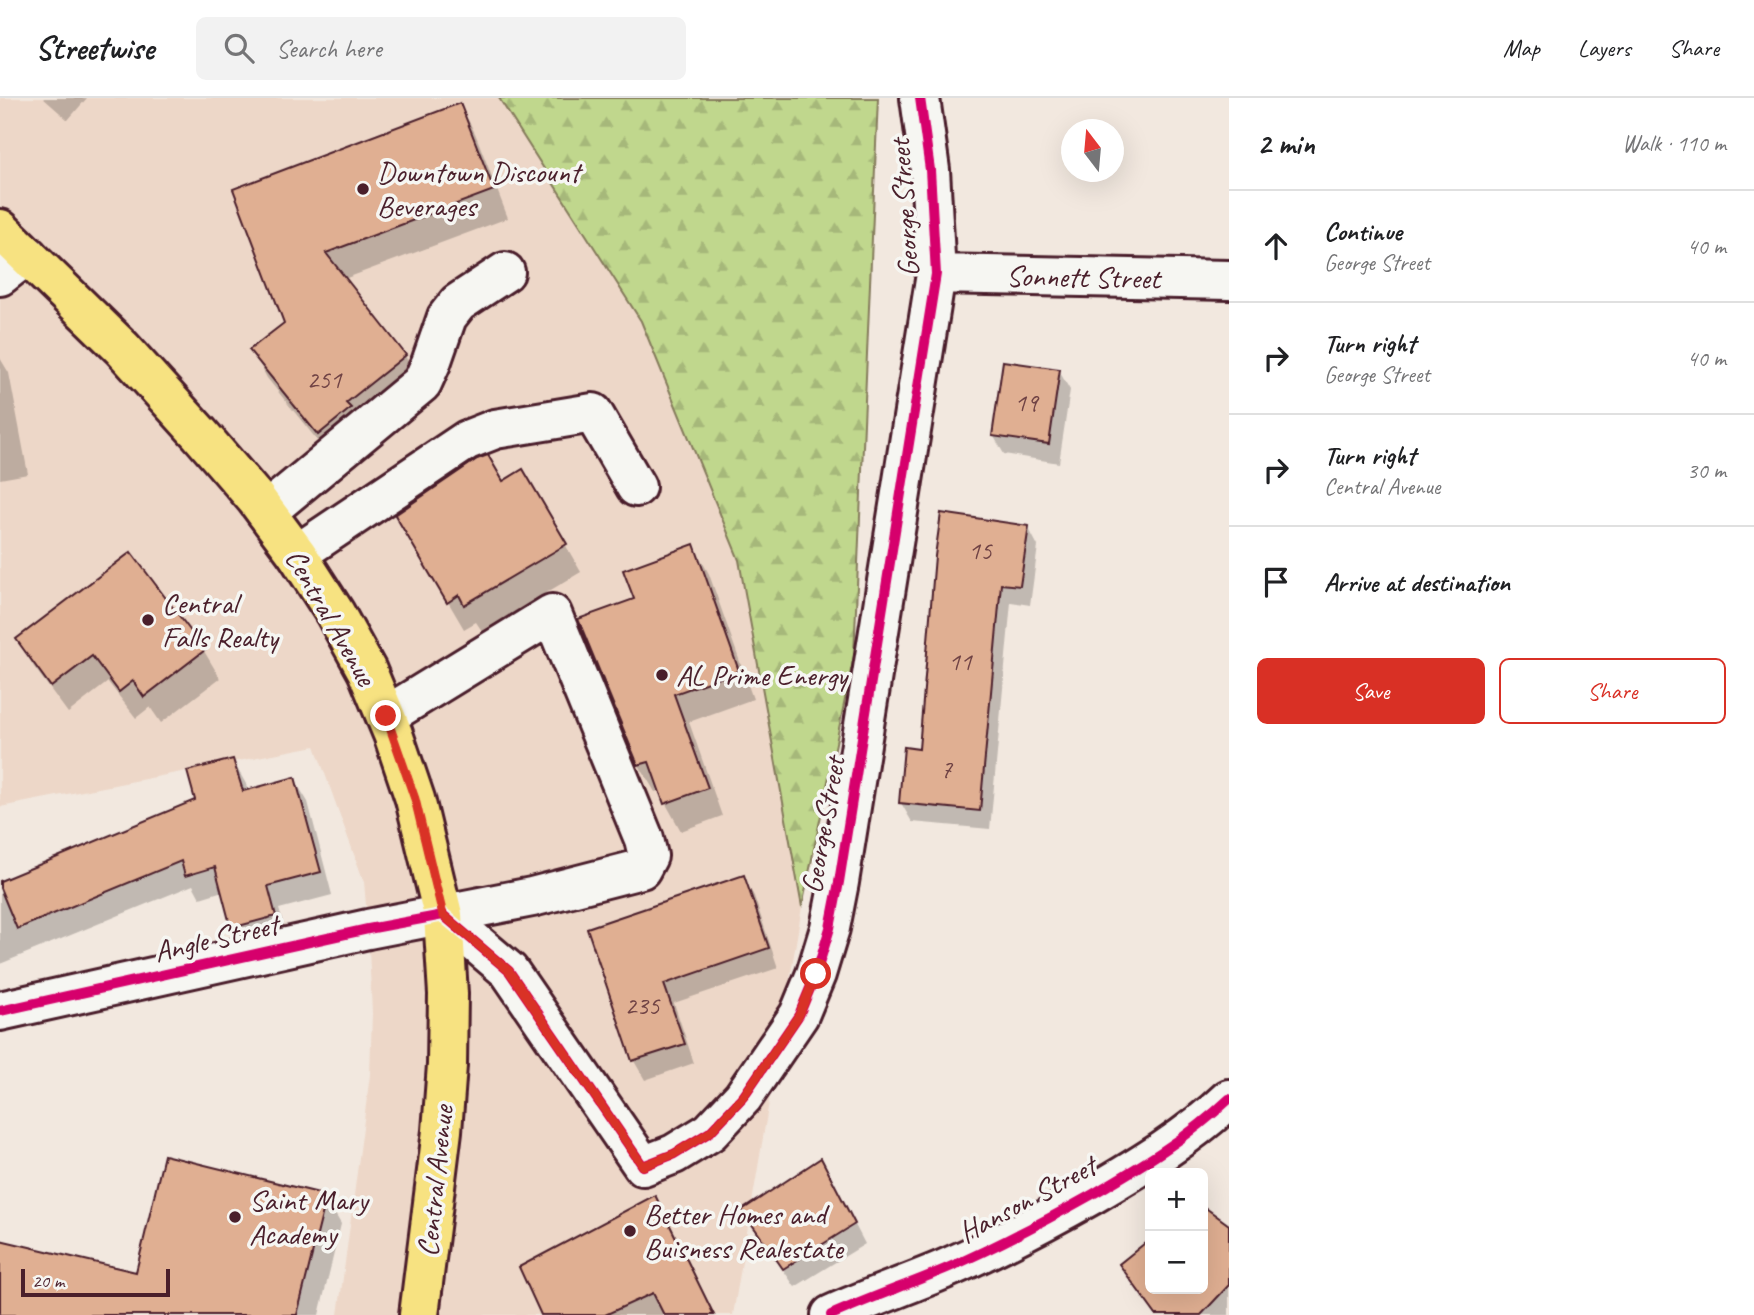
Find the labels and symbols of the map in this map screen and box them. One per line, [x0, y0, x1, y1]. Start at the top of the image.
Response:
north arrow [1061, 119, 1124, 182]
street label: George Street [880, 135, 928, 278]
place label: Downtown Discount Beverages [377, 153, 584, 225]
marker: Downtown Discount Beverages [355, 181, 371, 197]
street label: Sonnett Street [1006, 257, 1163, 297]
house number: 251 [306, 363, 343, 396]
house number: 19 [1014, 386, 1040, 419]
house number: 15 [968, 534, 993, 567]
street label: Central Avenue [277, 542, 386, 694]
place label: Central Falls Realty [162, 584, 280, 656]
marker: Central Falls Realty [140, 612, 156, 628]
house number: 11 [948, 645, 973, 678]
place label: AL Prime Energy [676, 656, 850, 694]
marker: AL Prime Energy [654, 667, 670, 683]
route end [370, 700, 401, 731]
street label: George Street [792, 751, 854, 896]
house number: 7 [940, 753, 953, 786]
street label: Angle Street [150, 904, 286, 971]
route start [800, 958, 831, 989]
house number: 235 [624, 989, 661, 1022]
street label: Central Avenue [408, 1101, 462, 1258]
street label: Hanson Street [952, 1145, 1106, 1251]
place label: Saint Mary Academy [249, 1181, 370, 1253]
place label: Better Homes and Buisness Realestate [644, 1195, 845, 1267]
marker: Saint Mary Academy [227, 1209, 243, 1225]
marker: Better Homes and Buisness Realestate [622, 1223, 638, 1239]
scale bar [21, 1266, 170, 1298]

